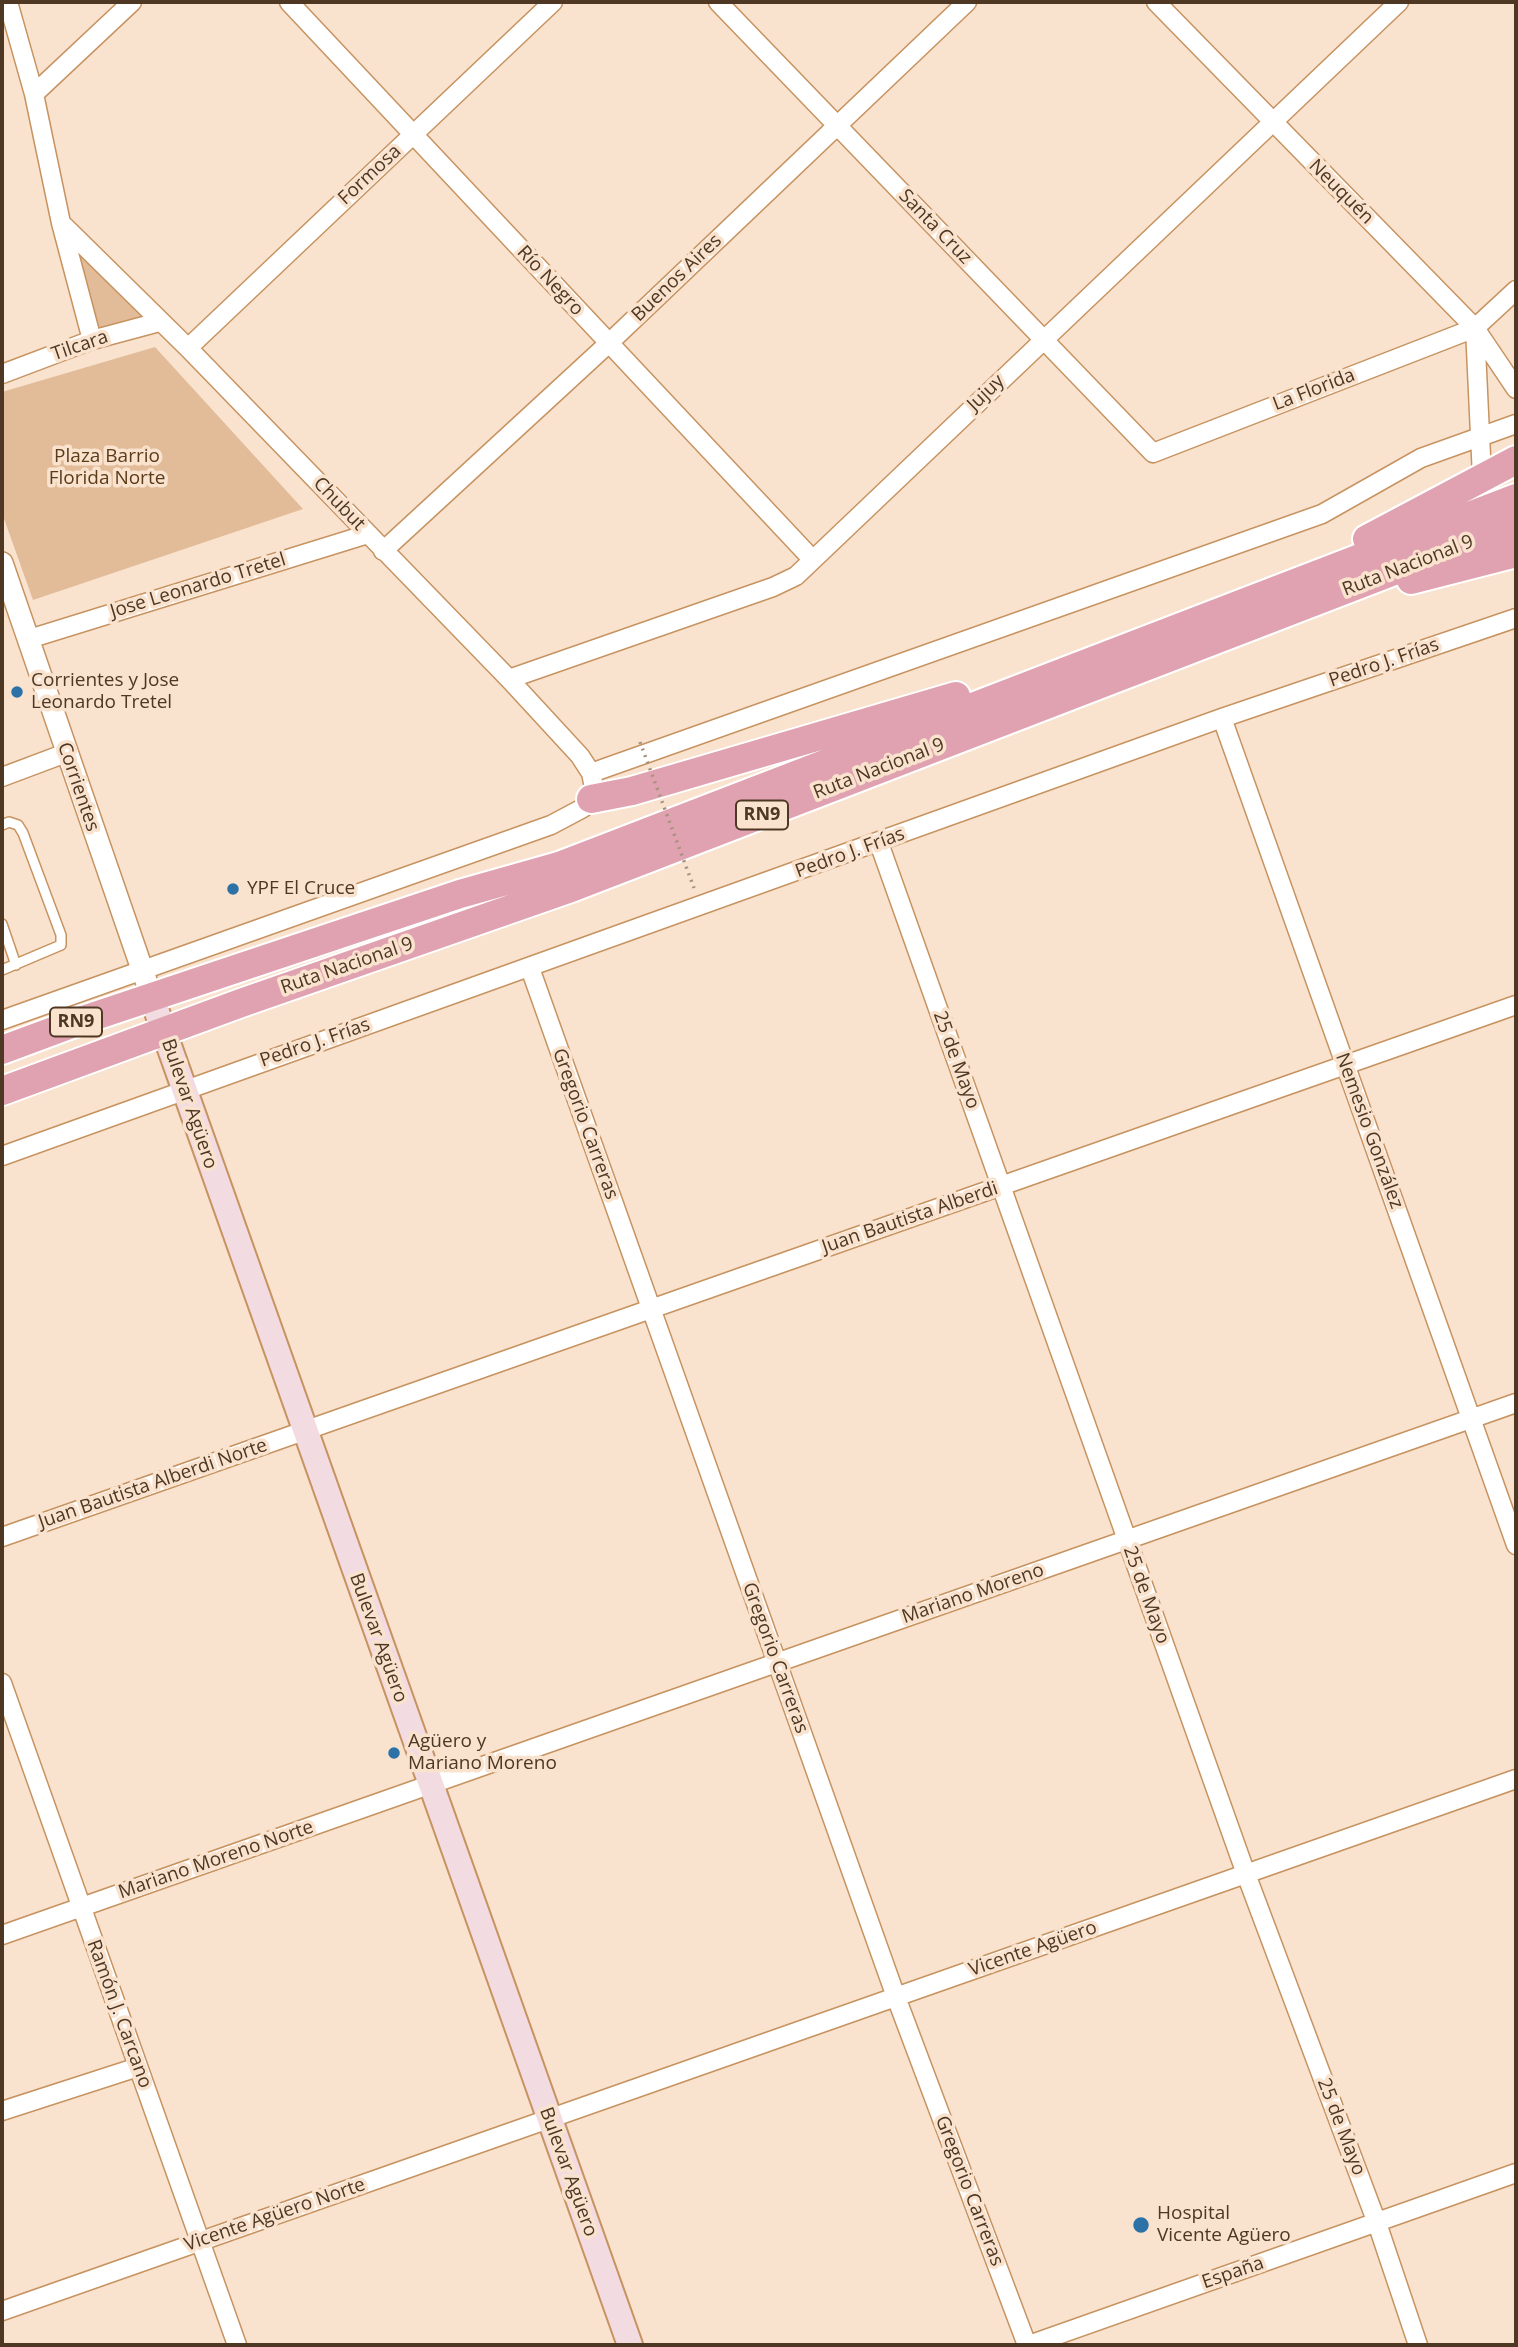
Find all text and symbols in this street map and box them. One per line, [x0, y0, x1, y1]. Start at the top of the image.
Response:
street label: Formosa [334, 140, 406, 210]
street label: Neuquén [1304, 155, 1378, 229]
street label: Santa Cruz [894, 185, 976, 269]
street label: Buenos Aires [627, 230, 727, 326]
street label: Río Negro [512, 241, 588, 321]
street label: Tilcara [49, 326, 111, 366]
street label: La Florida [1270, 364, 1358, 416]
street label: Jujuy [963, 370, 1009, 416]
park label: Plaza Barrio Florida Norte [49, 446, 165, 490]
street label: Chubut [308, 473, 370, 535]
street label: Ruta Nacional 9 [1339, 531, 1477, 601]
street label: Jose Leonardo Tretel [107, 548, 289, 624]
street label: Pedro J. Frías [1326, 634, 1442, 692]
place label: Corrientes y Jose Leonardo Tretel [31, 670, 179, 714]
marker: Corrientes y Jose Leonardo Tretel [9, 684, 25, 700]
street label: Ruta Nacional 9 [810, 734, 948, 804]
street label: Corrientes [52, 740, 104, 834]
road number: RN9 [736, 800, 788, 830]
street label: Pedro J. Frías [792, 823, 908, 883]
place label: YPF El Cruce [247, 878, 355, 900]
marker: YPF El Cruce [225, 881, 241, 897]
street label: Ruta Nacional 9 [278, 933, 416, 999]
road number: RN9 [50, 1007, 102, 1036]
street label: 25 de Mayo [928, 1008, 984, 1112]
street label: Pedro J. Frías [257, 1014, 373, 1072]
street label: Bulevar Agüero [156, 1036, 222, 1172]
street label: Gregorio Carreras [547, 1045, 623, 1203]
street label: Nemesio González [1330, 1050, 1408, 1212]
street label: Juan Bautista Alberdi [819, 1177, 1001, 1259]
street label: Juan Bautista Alberdi Norte [36, 1434, 270, 1534]
street label: 25 de Mayo [1118, 1543, 1174, 1647]
street label: Mariano Moreno [899, 1559, 1047, 1629]
street label: Bulevar Agüero [344, 1570, 412, 1706]
street label: Gregorio Carreras [737, 1579, 813, 1737]
place label: Agüero y Mariano Moreno [408, 1731, 557, 1775]
marker: Agüero y Mariano Moreno [386, 1745, 402, 1761]
street label: Mariano Moreno Norte [116, 1816, 316, 1904]
street label: Vicente Agüero [966, 1916, 1100, 1982]
street label: Ramón J. Carcano [82, 1937, 156, 2091]
street label: 25 de Mayo [1312, 2075, 1370, 2179]
street label: Bulevar Agüero [534, 2104, 602, 2240]
street label: Gregorio Carreras [930, 2113, 1008, 2269]
street label: Vicente Agüero Norte [182, 2173, 368, 2257]
place label: Hospital Vicente Agüero [1157, 2203, 1291, 2247]
marker: Hospital Vicente Agüero [1131, 2215, 1151, 2235]
street label: España [1199, 2252, 1267, 2294]

